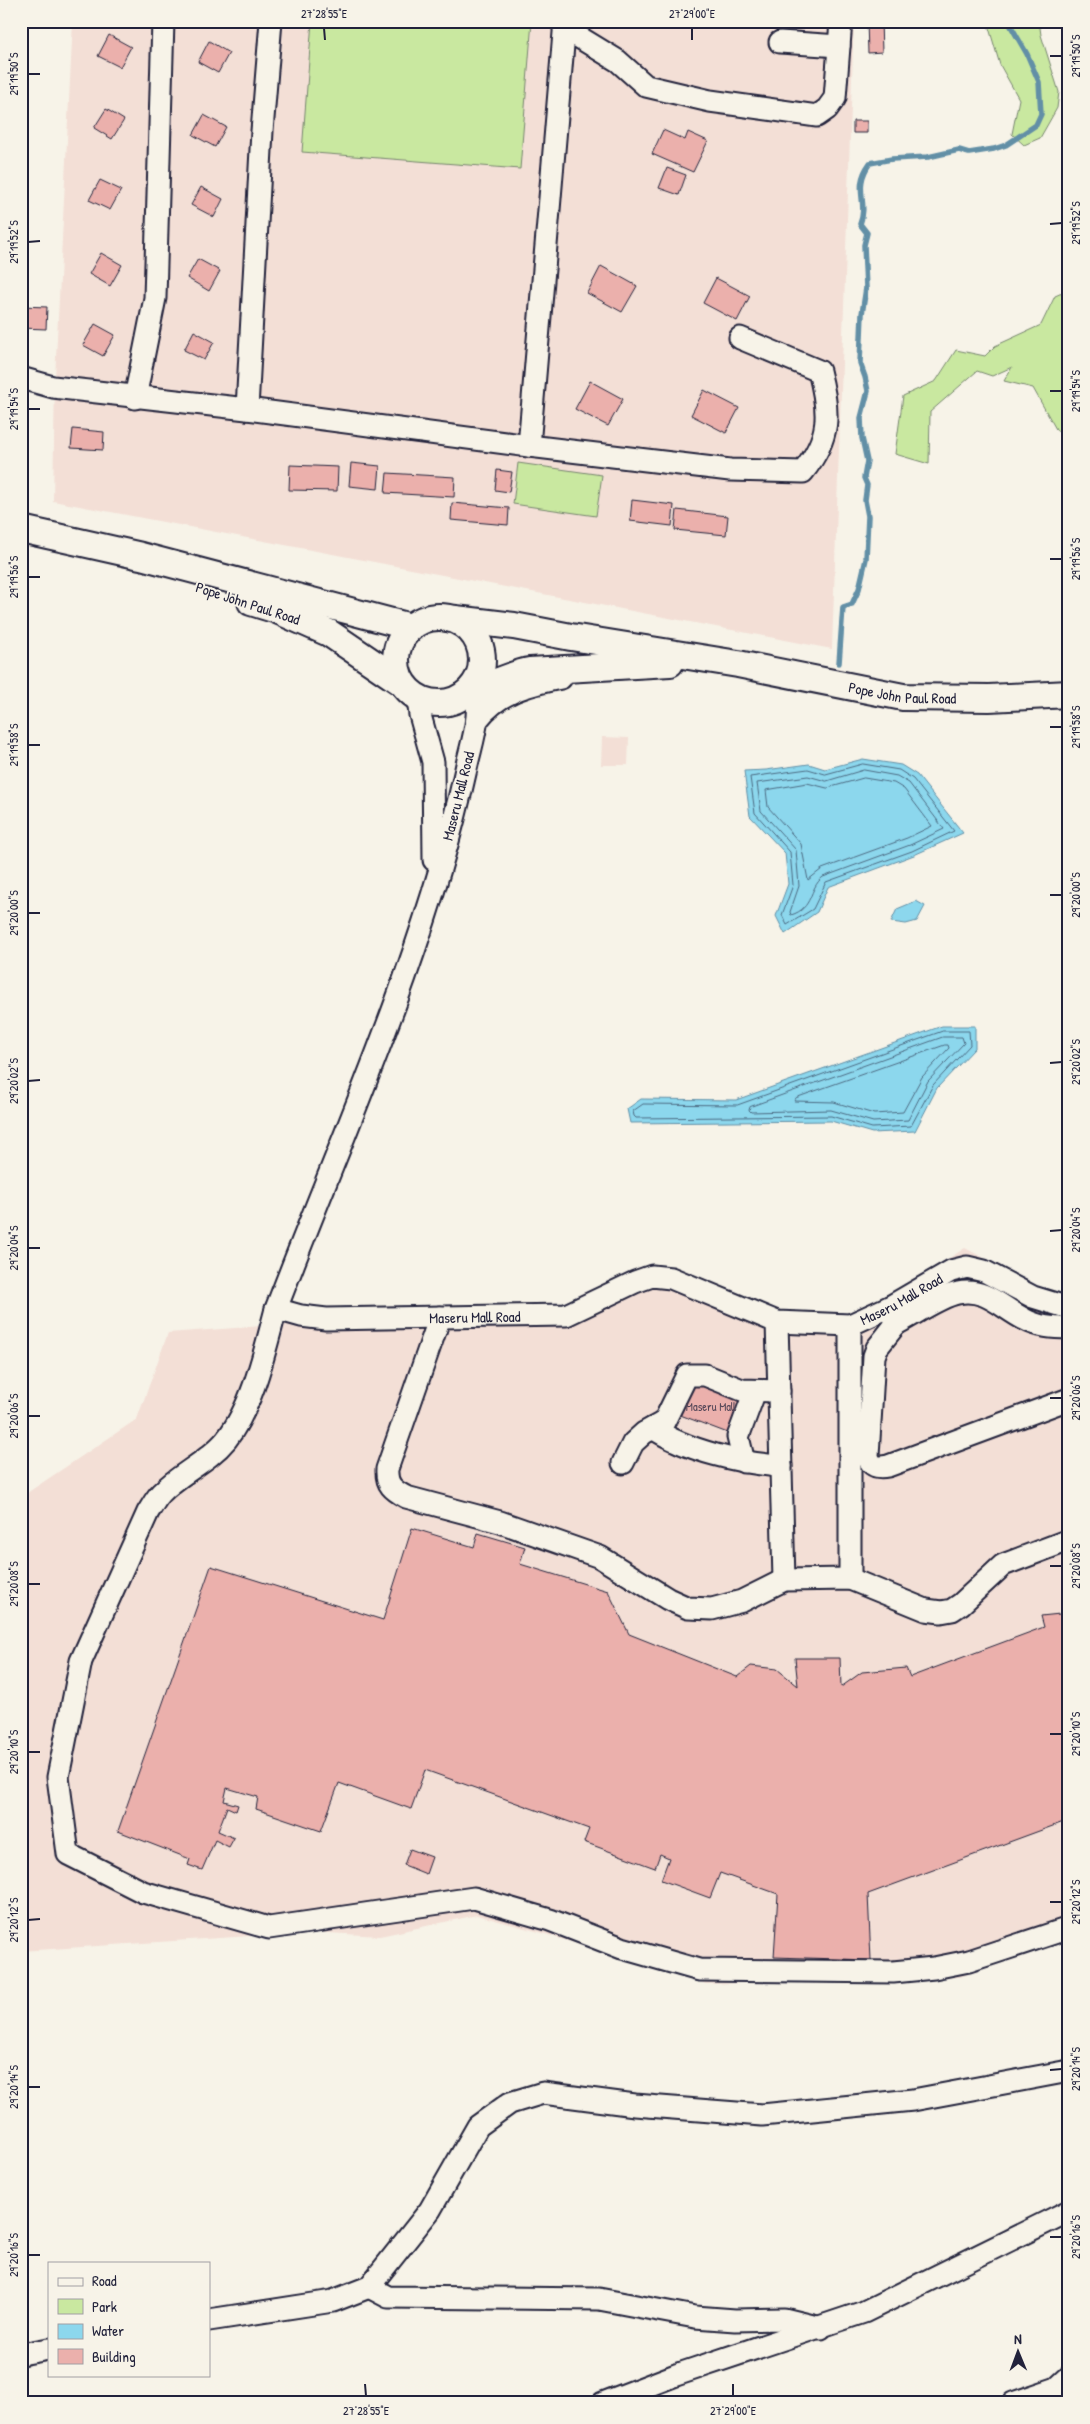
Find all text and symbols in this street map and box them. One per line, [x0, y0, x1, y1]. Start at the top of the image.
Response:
text: 27°28'55"E [301, 5, 348, 22]
text: 27°29'00"E [669, 5, 716, 22]
text: 29°19'50"S [1067, 34, 1084, 78]
text: 29°19'50"S [5, 52, 22, 96]
text: 29°19'52"S [1067, 201, 1084, 245]
text: 29°19'52"S [5, 220, 22, 264]
text: 29°19'54"S [1067, 369, 1084, 412]
text: 29°19'54"S [5, 387, 22, 430]
text: 29°19'56"S [1067, 537, 1084, 580]
text: 29°19'56"S [5, 555, 22, 598]
street label: Pope John Paul Road [193, 576, 303, 630]
street label: Pope John Paul Road [847, 676, 957, 708]
text: 29°19'58"S [1067, 705, 1084, 748]
text: 29°19'58"S [5, 723, 22, 766]
street label: Maseru Mall Road [437, 749, 479, 843]
text: 29°20'00"S [1067, 872, 1084, 918]
text: 29°20'00"S [5, 890, 22, 936]
text: 29°20'02"S [1067, 1039, 1084, 1085]
text: 29°20'02"S [5, 1058, 22, 1104]
text: 29°20'04"S [1067, 1207, 1084, 1252]
text: 29°20'04"S [5, 1225, 22, 1270]
street label: Maseru Mall Road [856, 1268, 946, 1330]
street label: Maseru Mall Road [429, 1305, 521, 1328]
text: 29°20'06"S [1067, 1375, 1084, 1421]
text: 29°20'06"S [5, 1393, 22, 1439]
house number: Maseru Mall [686, 1398, 737, 1415]
text: 29°20'08"S [1067, 1543, 1084, 1589]
text: 29°20'08"S [5, 1561, 22, 1607]
text: 29°20'10"S [1067, 1711, 1084, 1756]
text: 29°20'10"S [5, 1729, 22, 1774]
text: 29°20'12"S [1067, 1879, 1084, 1924]
text: 29°20'12"S [5, 1897, 22, 1942]
text: 29°20'14"S [1067, 2047, 1084, 2091]
text: 29°20'14"S [5, 2065, 22, 2109]
text: 29°20'16"S [1067, 2214, 1084, 2259]
text: 29°20'16"S [5, 2232, 22, 2277]
legend [48, 2262, 210, 2376]
text: Road [92, 2270, 117, 2291]
text: Park [92, 2296, 117, 2317]
text: Water [92, 2320, 124, 2341]
north arrow [992, 2326, 1042, 2376]
text: N [1014, 2329, 1022, 2348]
text: Building [92, 2346, 136, 2367]
text: 27°28'55"E [343, 2402, 390, 2419]
text: 27°29'00"E [710, 2402, 757, 2419]

